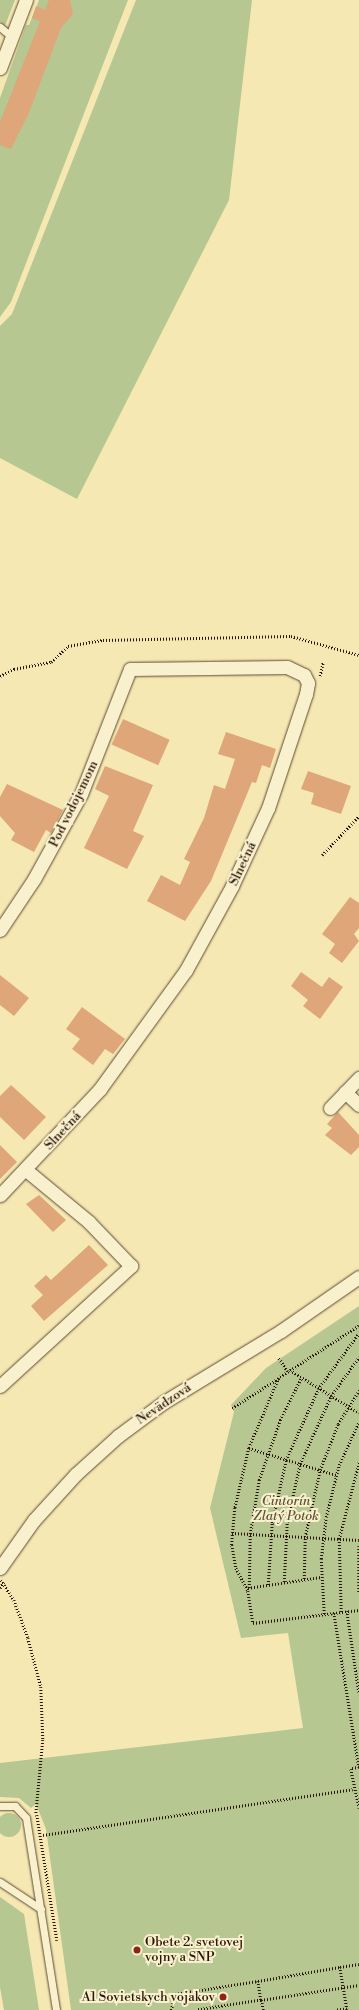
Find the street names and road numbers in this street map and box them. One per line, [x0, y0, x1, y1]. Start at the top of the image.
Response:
street label: Pod vodojemom [46, 758, 102, 850]
street label: Slnečná [226, 840, 260, 888]
street label: Slnečná [41, 1109, 85, 1153]
street label: Nevädzová [134, 1380, 194, 1428]

